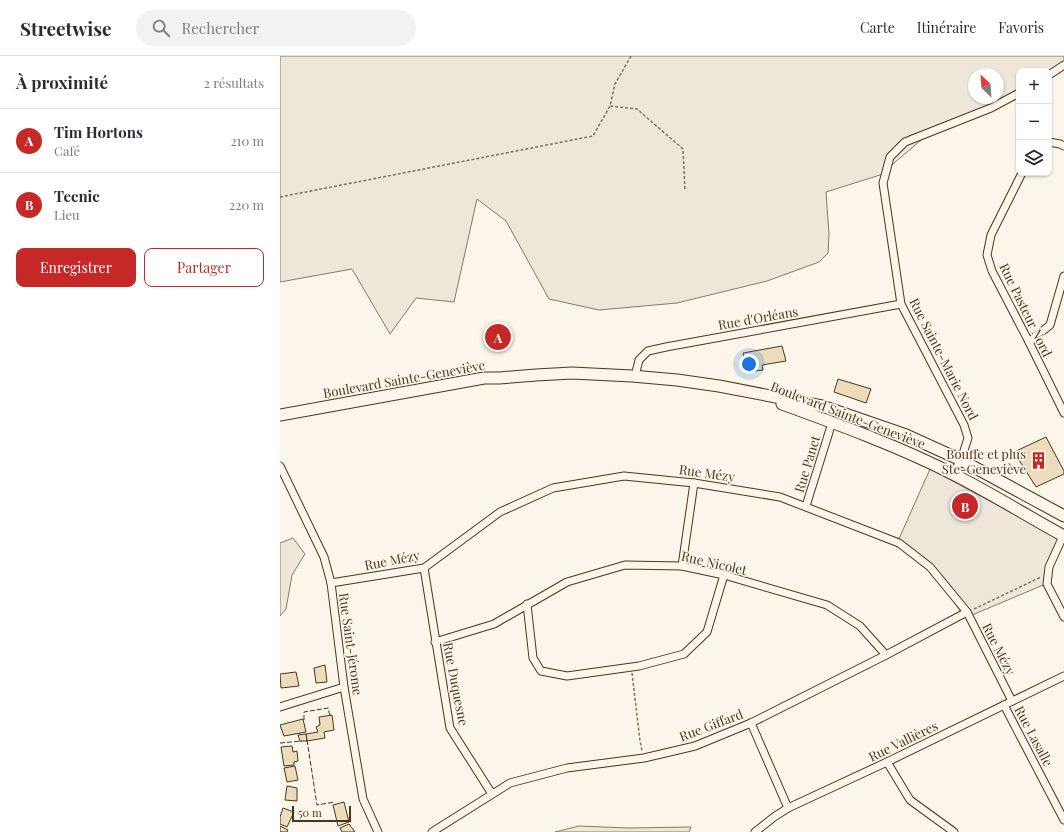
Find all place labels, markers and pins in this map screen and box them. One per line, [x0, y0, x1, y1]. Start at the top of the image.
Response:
pin: A [485, 322, 511, 352]
place label: Bouffe et plus Ste-Geneviève [942, 445, 1026, 477]
building icon: Bouffe et plus Ste-Geneviève [1029, 451, 1049, 471]
pin: B [952, 491, 978, 521]

